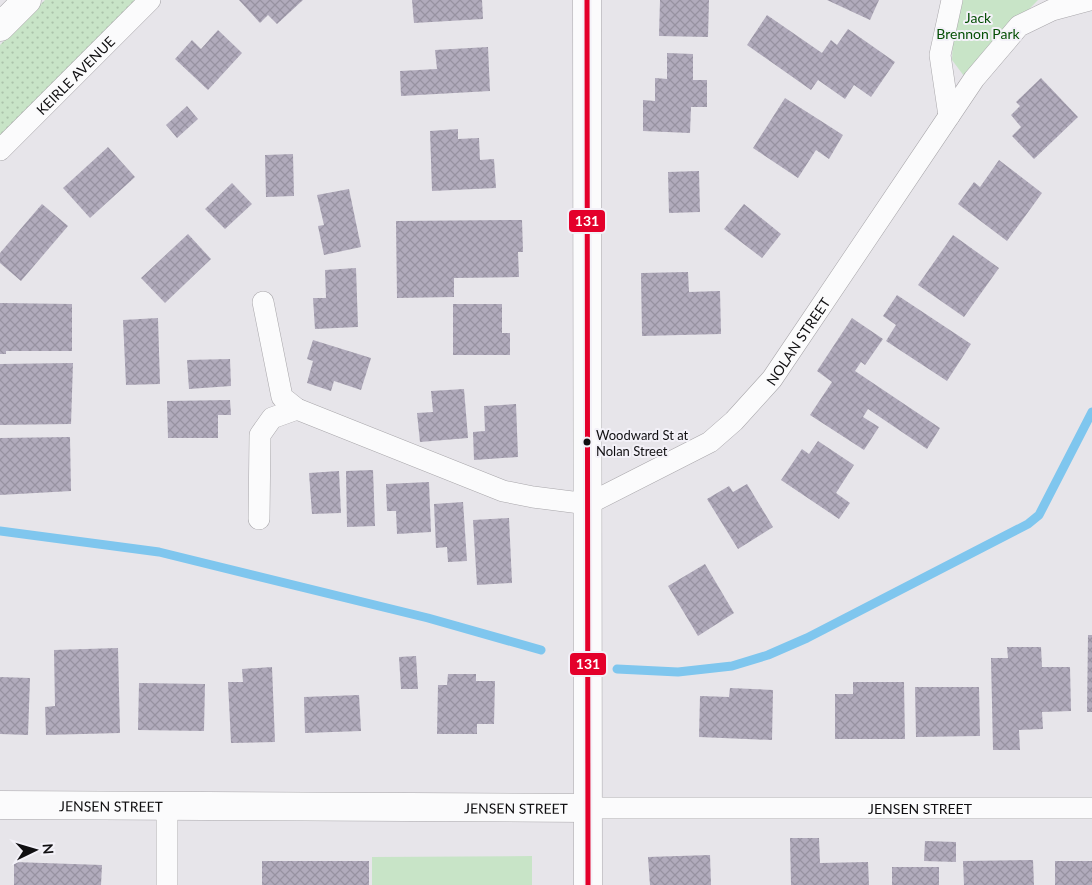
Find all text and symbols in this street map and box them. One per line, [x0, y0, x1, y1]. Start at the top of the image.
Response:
park label: Jack Brennon Park [936, 9, 1021, 42]
street label: KEIRLE AVENUE [32, 32, 118, 118]
line badge: 131 [568, 209, 606, 233]
text: 131 [575, 212, 599, 229]
street label: NOLAN STREET [762, 293, 834, 388]
place label: Woodward St at Nolan Street [596, 427, 689, 459]
marker: Woodward St at Nolan Street [582, 437, 592, 447]
line badge: 131 [569, 652, 607, 676]
text: 131 [576, 655, 600, 672]
street label: JENSEN STREET [59, 797, 164, 814]
street label: JENSEN STREET [464, 799, 569, 816]
street label: JENSEN STREET [868, 800, 973, 817]
north arrow [10, 825, 60, 875]
text: N [40, 843, 57, 855]

